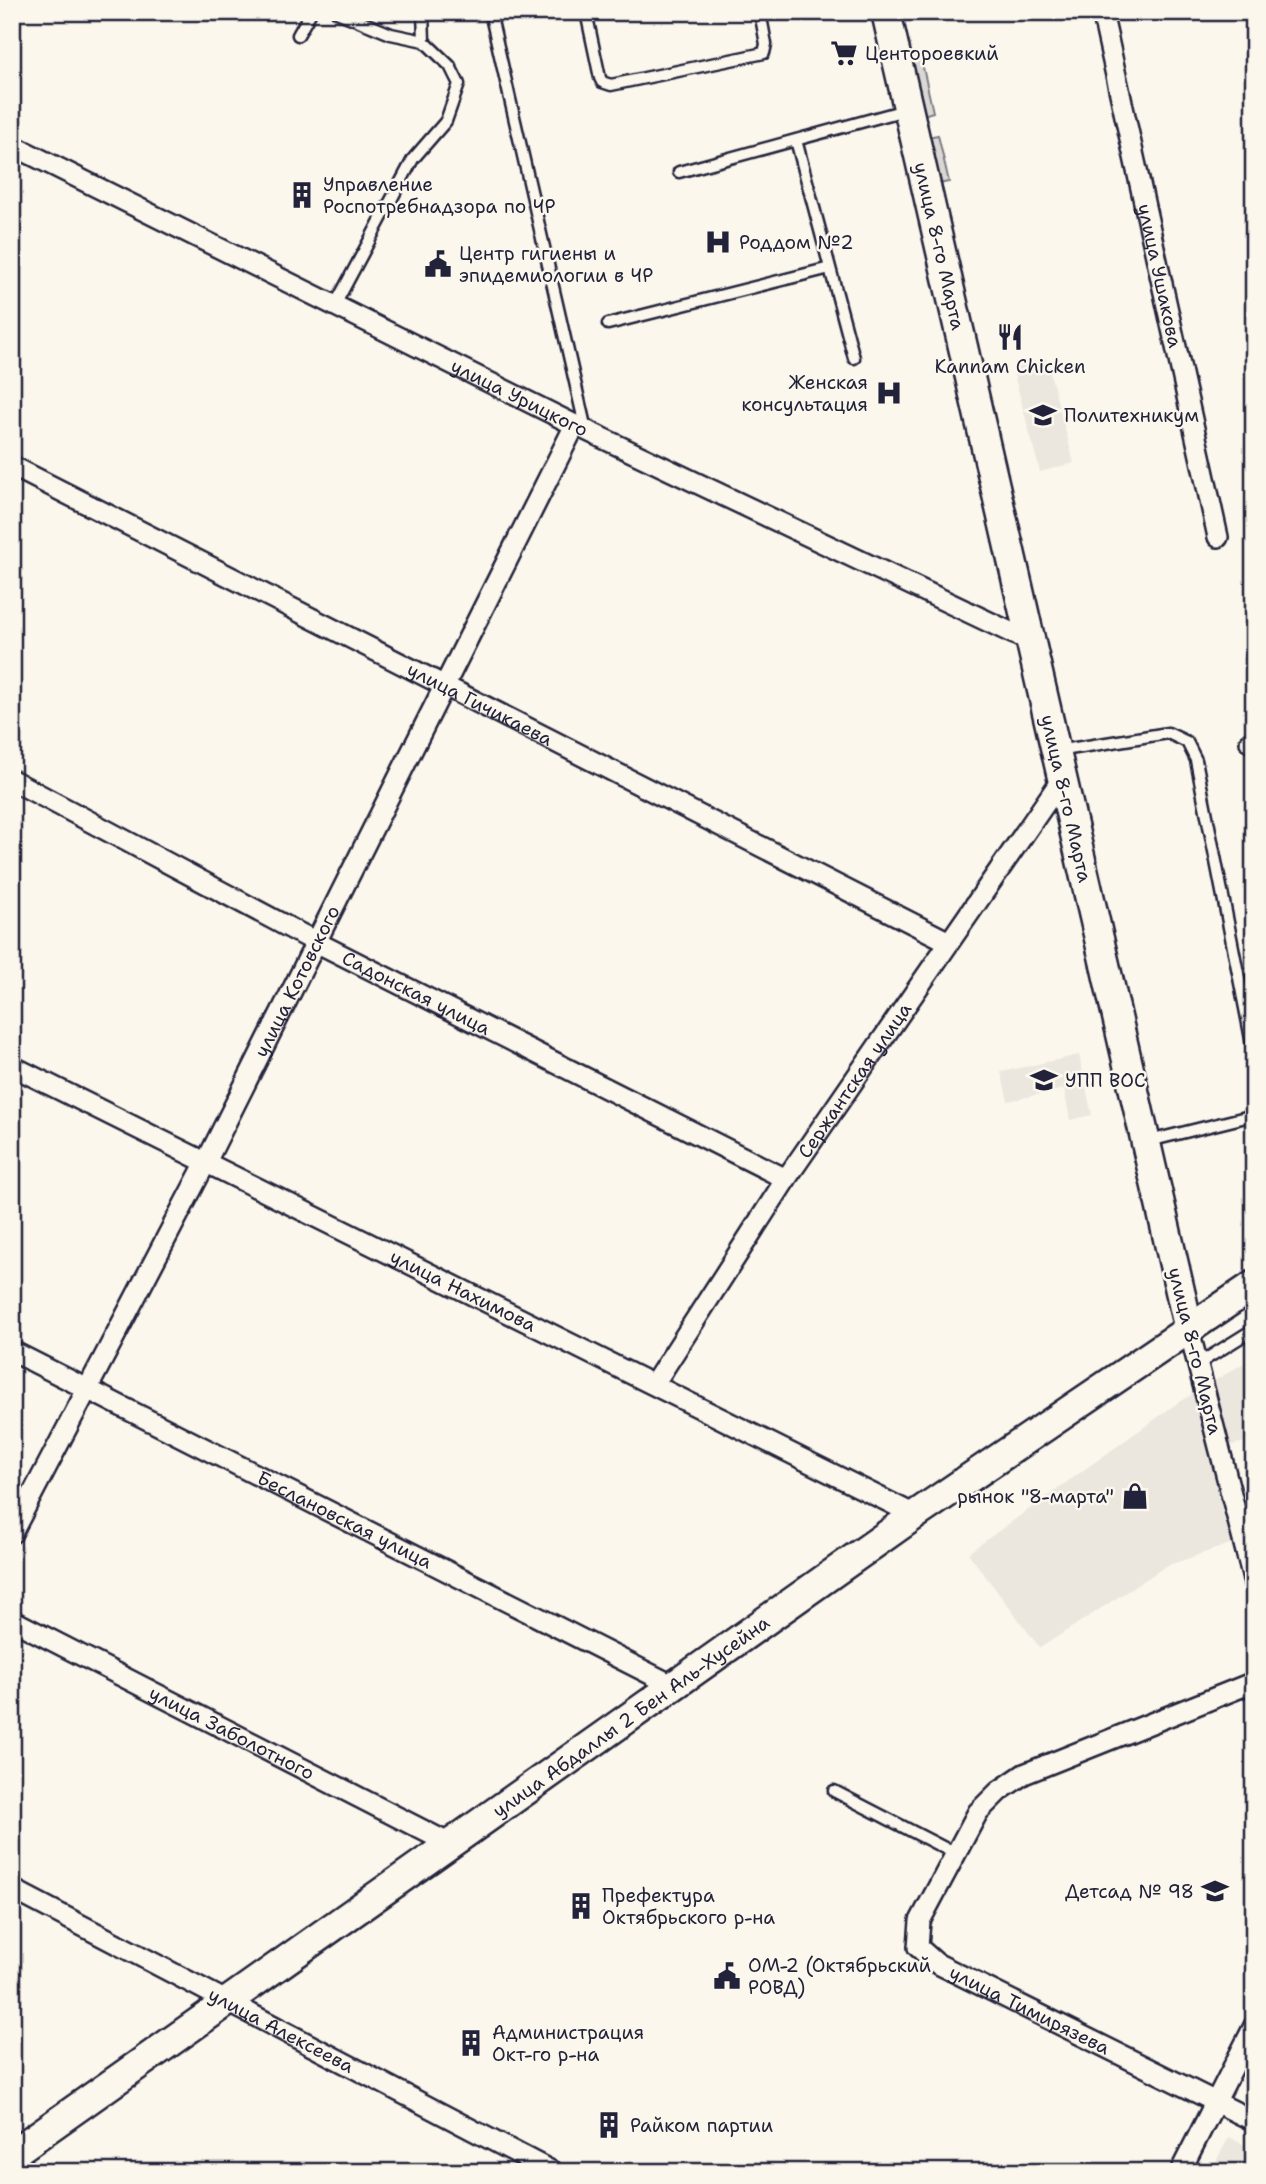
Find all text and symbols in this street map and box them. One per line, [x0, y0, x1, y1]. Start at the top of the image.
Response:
supermarket icon: Центороевкий [829, 38, 859, 68]
place label: Центороевкий [865, 41, 999, 66]
street label: улица 8-го Марта [908, 160, 971, 332]
place label: Управление Роспотребнадзора по ЧР [323, 172, 556, 219]
building icon: Управление Роспотребнадзора по ЧР [287, 180, 317, 210]
street label: улица Ушакова [1132, 201, 1188, 350]
hospital icon: Роддом №2 [703, 227, 733, 257]
place label: Роддом №2 [739, 230, 854, 255]
place label: Центр гигиены и эпидемиологии в ЧР [459, 241, 653, 288]
public building icon: Центр гигиены и эпидемиологии в ЧР [423, 249, 453, 279]
restaurant icon: Kannam Chicken [995, 322, 1025, 352]
street label: улица Урицкого [447, 353, 592, 442]
place label: Kannam Chicken [934, 354, 1086, 379]
place label: Женская консультация [741, 370, 868, 417]
hospital icon: Женская консультация [874, 378, 904, 408]
school or university icon: Политехникум [1028, 400, 1058, 430]
place label: Политехникум [1064, 403, 1199, 428]
street label: улица Гичикаева [403, 656, 557, 751]
street label: улица 8-го Марта [1035, 712, 1098, 885]
street label: улица Котовского [248, 901, 345, 1061]
street label: Садонская улица [338, 945, 495, 1041]
street label: Сержантская улица [792, 997, 917, 1163]
school or university icon: УПП ВОС [1029, 1065, 1059, 1095]
place label: УПП ВОС [1065, 1068, 1146, 1093]
street label: улица Нахимова [386, 1244, 541, 1337]
street label: улица 8-го Марта [1162, 1265, 1228, 1437]
street label: Беслановская улица [253, 1465, 437, 1574]
shop icon: рынок "8-марта" [1120, 1481, 1150, 1511]
place label: рынок "8-марта" [957, 1484, 1114, 1509]
street label: улица Абдаллы 2 Бен Аль-Хусейна [487, 1609, 774, 1823]
street label: улица Заболотного [145, 1680, 319, 1785]
school or university icon: Детсад № 98 [1200, 1876, 1230, 1906]
place label: Детсад № 98 [1065, 1879, 1194, 1904]
place label: Префектура Октябрьского р-на [602, 1883, 775, 1930]
building icon: Префектура Октябрьского р-на [566, 1891, 596, 1921]
place label: ОМ-2 (Октябрьский РОВД) [748, 1953, 931, 2000]
street label: улица Тимирязева [945, 1959, 1114, 2060]
public building icon: ОМ-2 (Октябрьский РОВД) [712, 1961, 742, 1991]
street label: улица Алексеева [204, 1982, 359, 2078]
place label: Администрация Окт-го р-на [492, 2020, 644, 2067]
building icon: Администрация Окт-го р-на [456, 2028, 486, 2058]
building icon: Райком партии [594, 2110, 624, 2140]
place label: Райком партии [630, 2113, 773, 2138]

